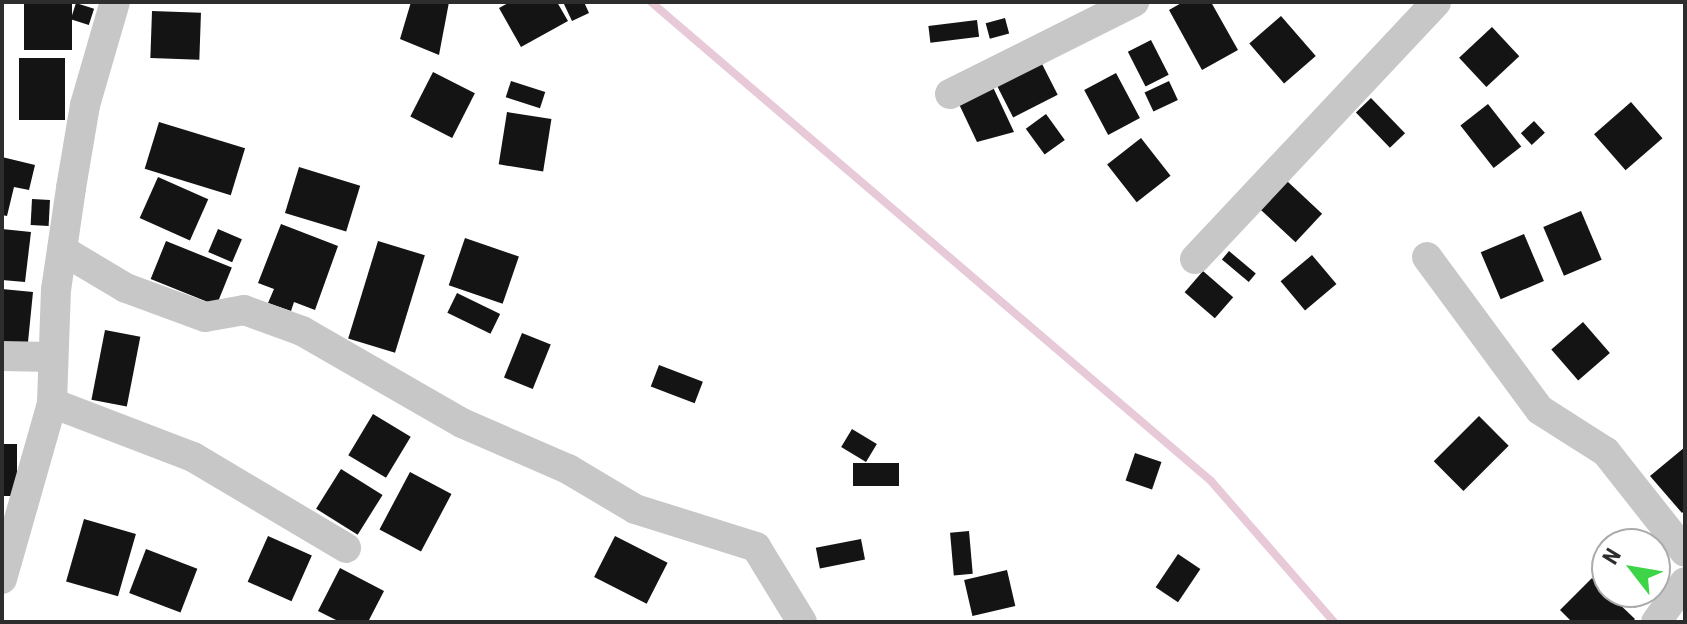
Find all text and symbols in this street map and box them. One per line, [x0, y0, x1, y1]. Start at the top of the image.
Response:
north arrow [1591, 528, 1671, 608]
text: N [1598, 544, 1626, 569]

